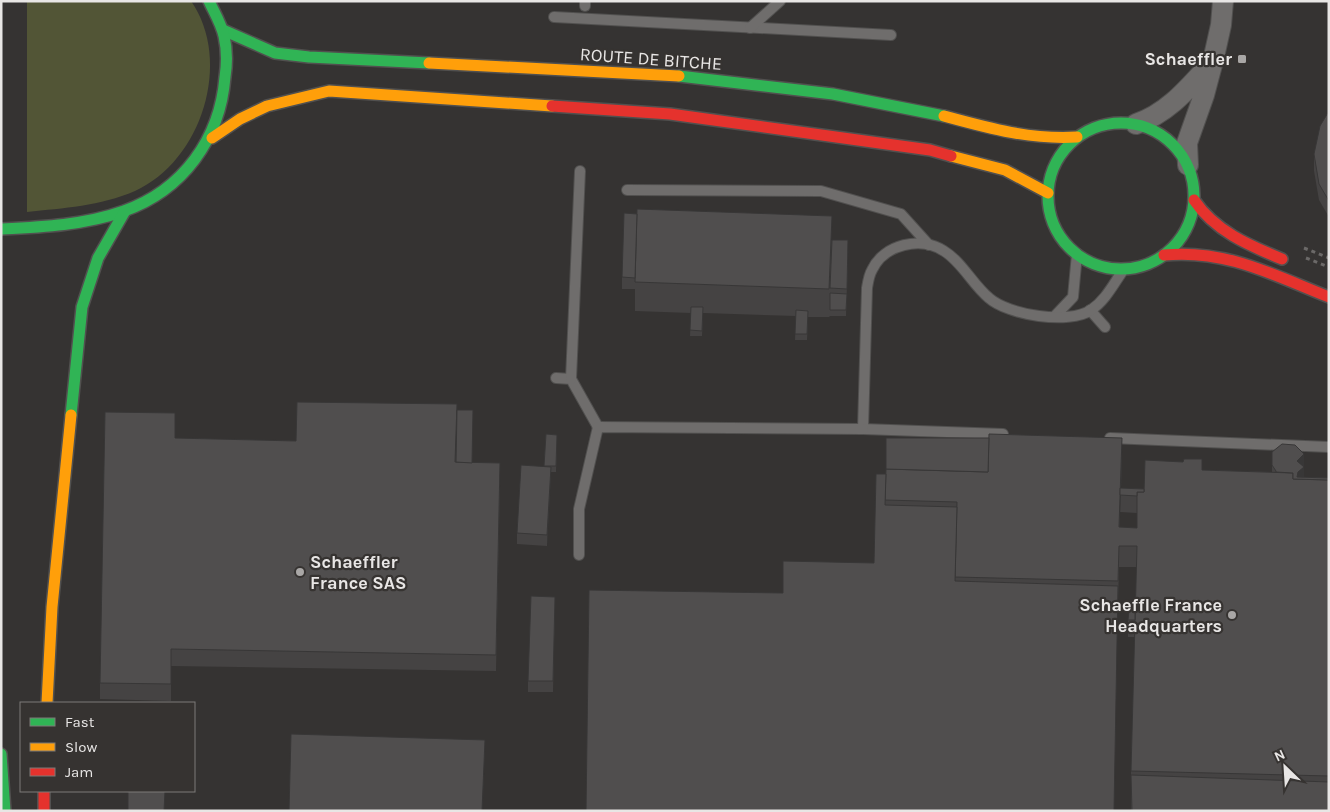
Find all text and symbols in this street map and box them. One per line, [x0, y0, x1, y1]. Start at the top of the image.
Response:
street label: ROUTE DE BITCHE [579, 43, 723, 75]
place label: Schaeffler [1144, 48, 1232, 70]
marker: Schaeffler [1236, 53, 1248, 65]
place label: Schaeffler France SAS [310, 551, 406, 594]
marker: Schaeffler France SAS [294, 566, 306, 578]
place label: Schaeffle France Headquarters [1079, 594, 1222, 637]
marker: Schaeffle France Headquarters [1226, 609, 1238, 621]
legend [20, 702, 195, 792]
text: Fast [65, 713, 95, 731]
text: Slow [65, 738, 97, 756]
north arrow [1260, 742, 1310, 792]
text: N [1272, 746, 1288, 765]
text: Jam [65, 763, 93, 781]

